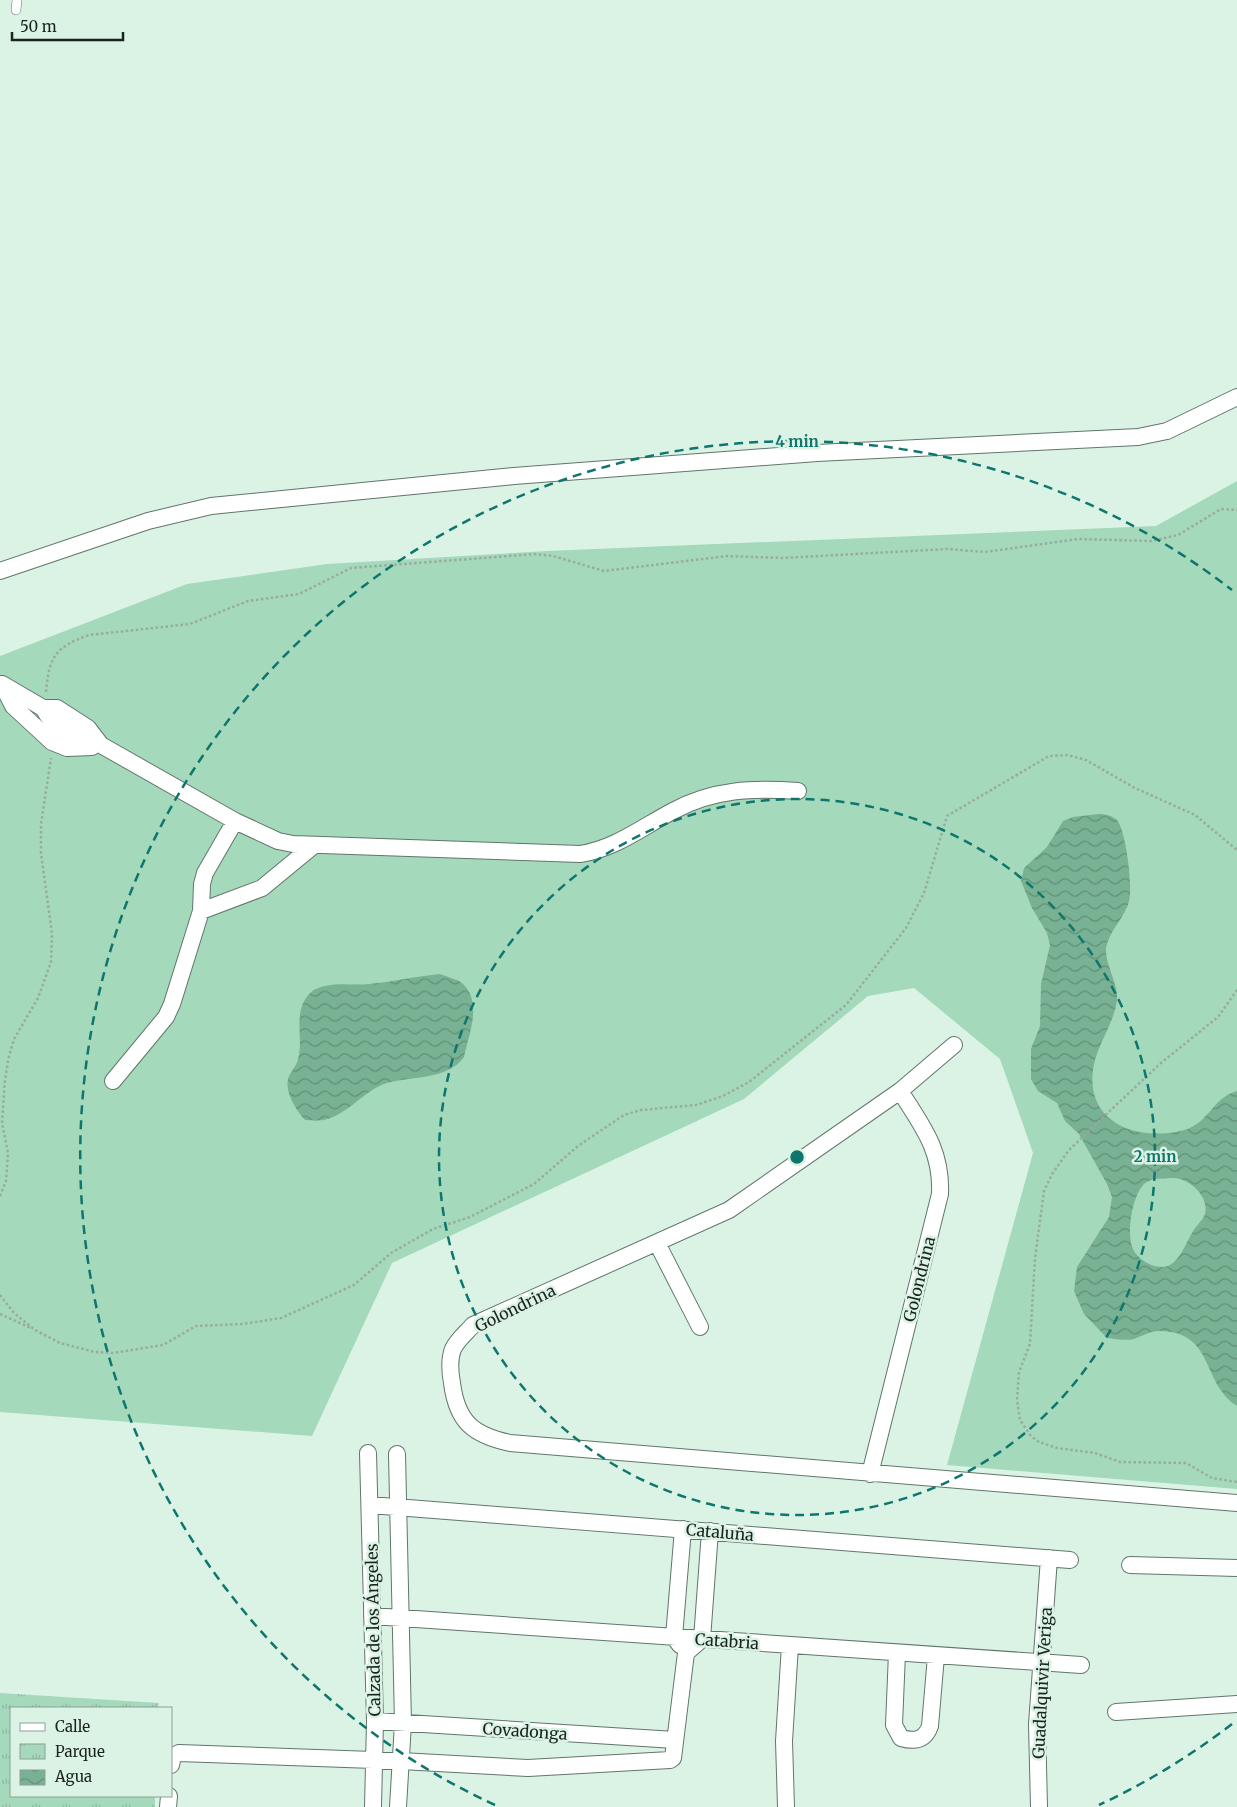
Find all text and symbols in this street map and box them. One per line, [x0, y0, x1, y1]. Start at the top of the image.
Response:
scale bar [12, 10, 124, 42]
text: 50 m [20, 17, 57, 36]
text: 4 min [775, 432, 819, 451]
text: 2 min [1134, 1147, 1176, 1166]
centre of rings [788, 1148, 806, 1166]
street label: Golondrina [899, 1234, 939, 1324]
street label: Golondrina [471, 1280, 559, 1336]
street label: Cataluña [685, 1519, 755, 1545]
street label: Calzada de los Ángeles [361, 1543, 385, 1717]
street label: Guadalquivir Veriga [1028, 1606, 1056, 1759]
street label: Catabria [694, 1629, 760, 1653]
legend [10, 1707, 172, 1797]
text: Calle [55, 1717, 90, 1736]
street label: Covadonga [482, 1718, 568, 1744]
text: Parque [55, 1742, 105, 1761]
text: Agua [54, 1767, 92, 1786]

